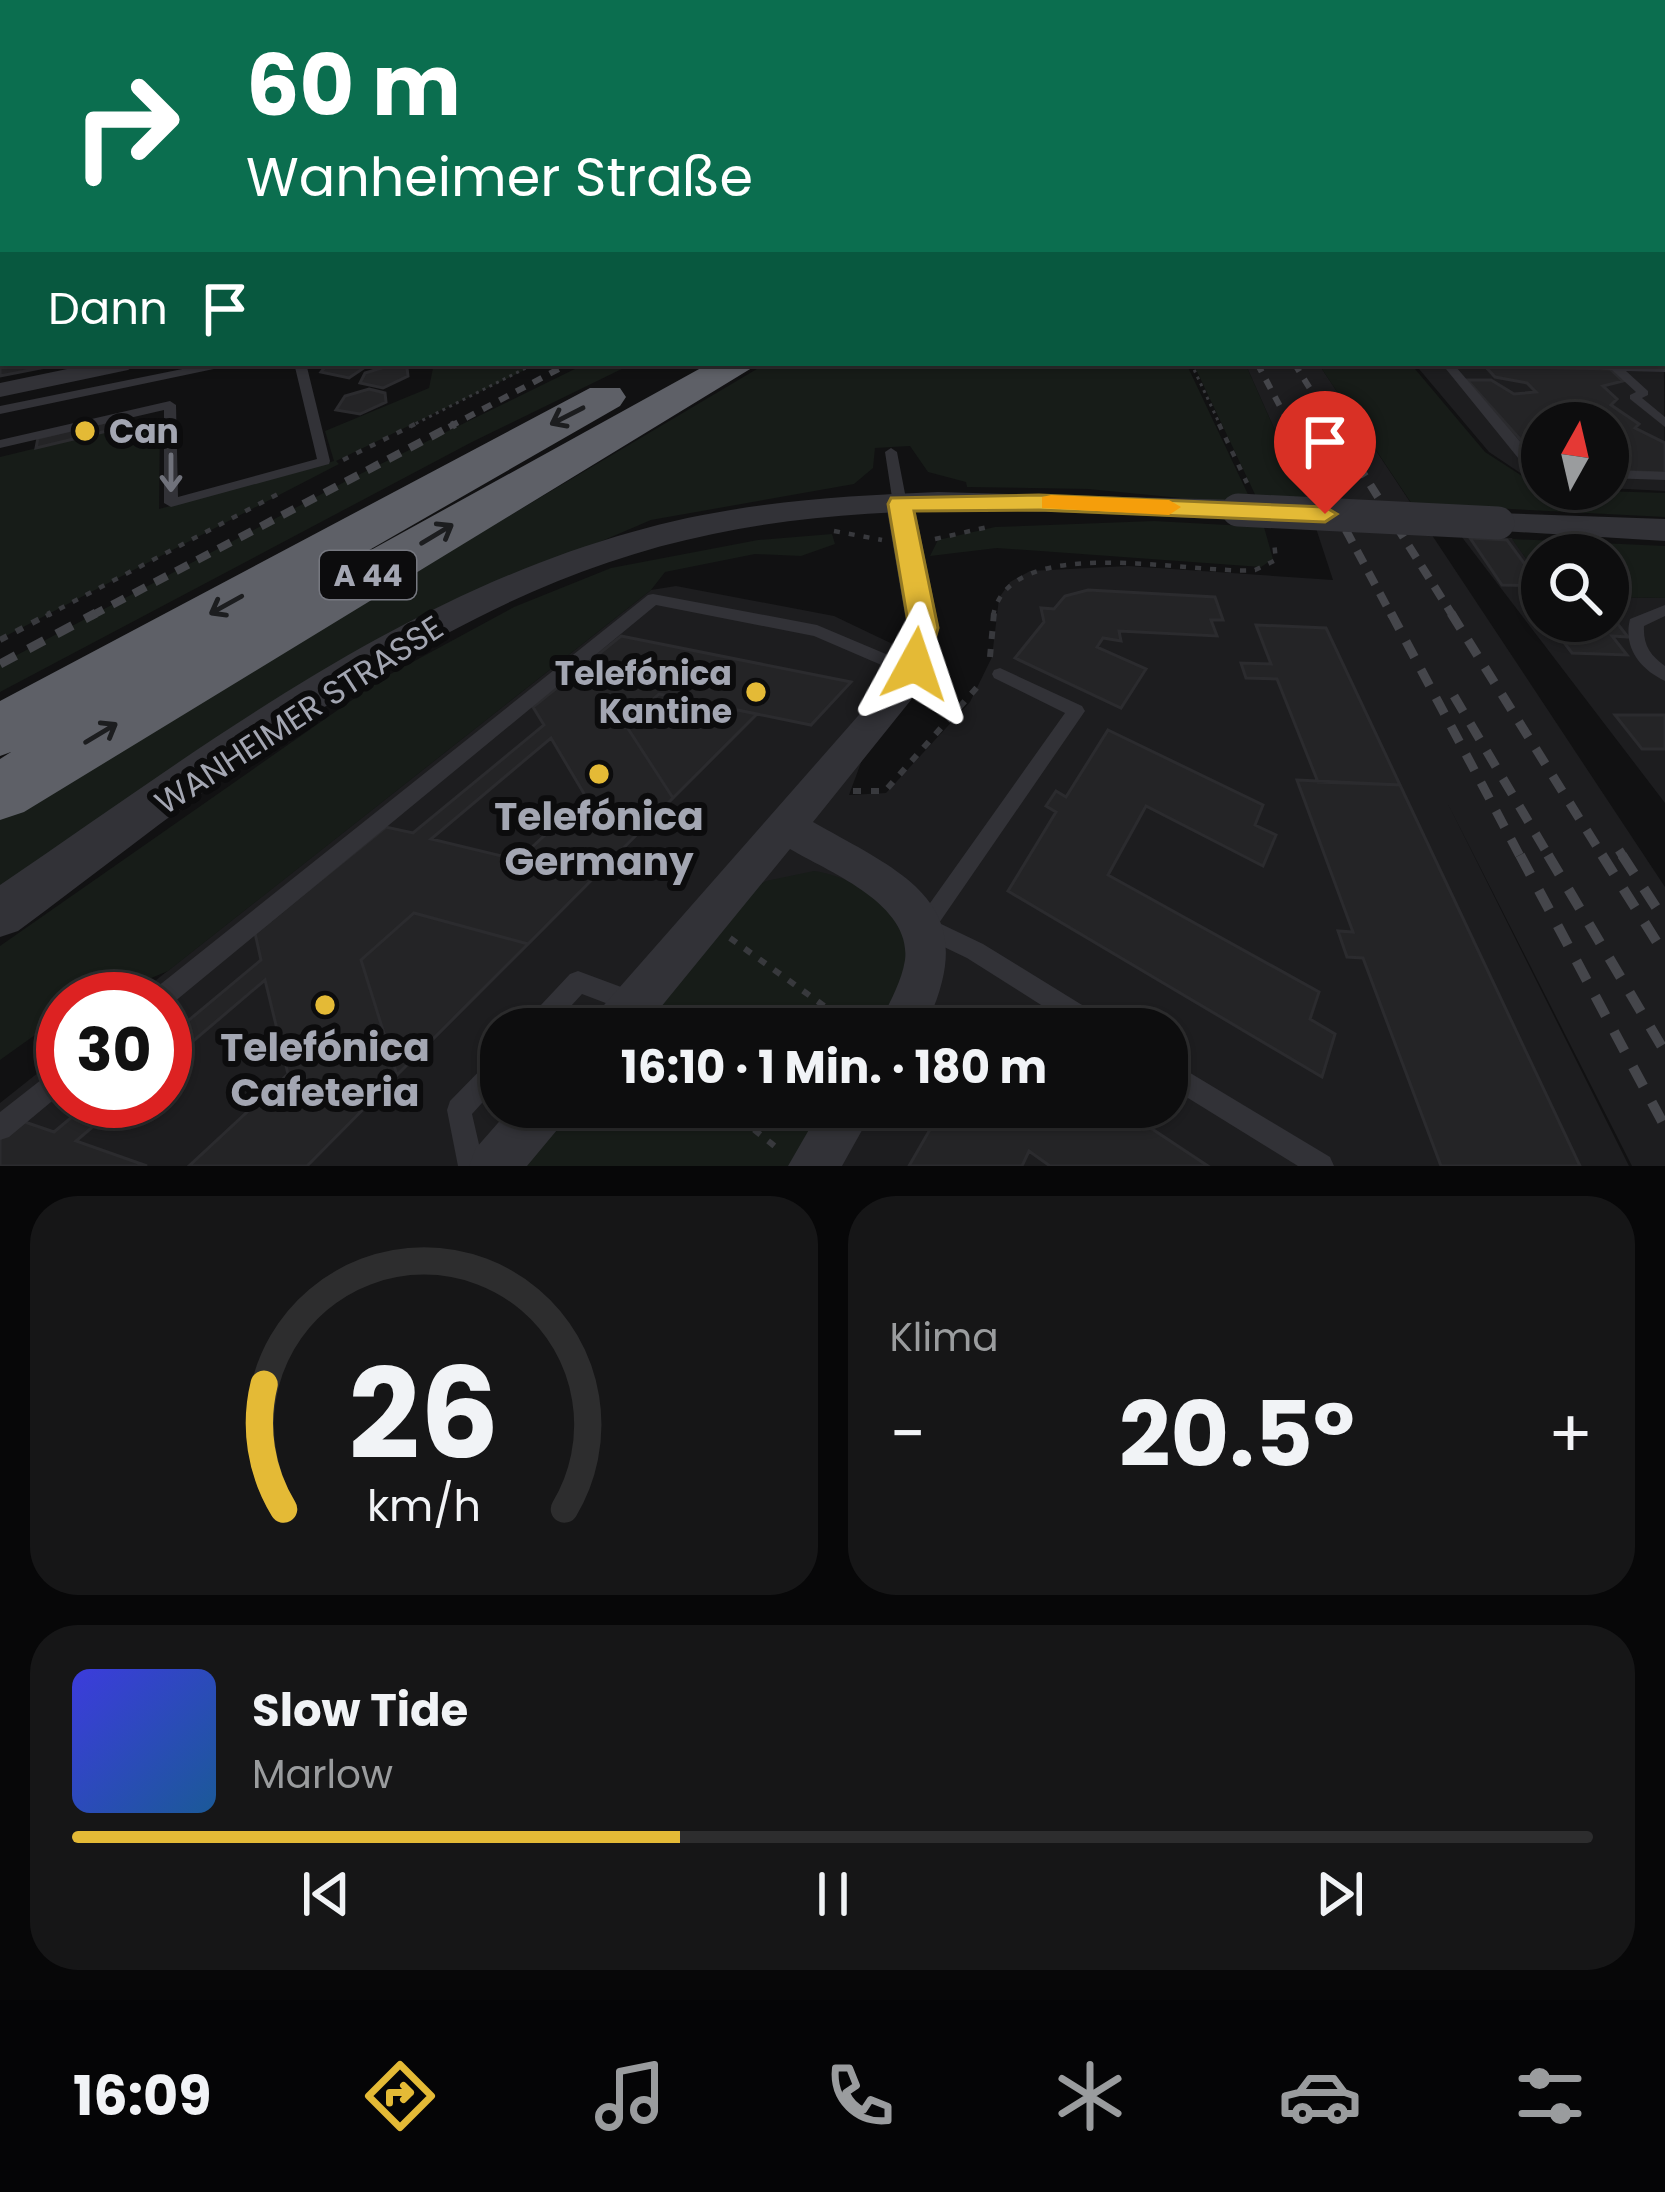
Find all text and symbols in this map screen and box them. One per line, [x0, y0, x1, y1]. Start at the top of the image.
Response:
text: 60 m [246, 27, 461, 144]
icon: right [48, 48, 204, 204]
text: Wanheimer Straße [246, 139, 753, 215]
icon: arrive [192, 276, 258, 342]
text: Dann [48, 277, 168, 340]
pin [1274, 391, 1376, 514]
north arrow [1521, 402, 1629, 510]
map controls [1521, 402, 1629, 642]
one-way arrow [550, 405, 585, 428]
place label: Can [109, 408, 179, 455]
icon: arrive [1292, 409, 1358, 475]
marker: Can [72, 418, 98, 444]
one-way arrow [160, 453, 182, 492]
one-way arrow [419, 522, 454, 546]
button: search [1521, 534, 1629, 642]
road number: A 44 [320, 551, 416, 599]
one-way arrow [209, 594, 244, 617]
position arrow [852, 601, 978, 727]
street label: WANHEIMER STRASSE [146, 604, 452, 826]
place label: Telefónica Kantine [555, 650, 732, 735]
marker: Telefónica Kantine [743, 679, 769, 705]
one-way arrow [83, 720, 118, 744]
marker: Telefónica Germany [586, 761, 612, 787]
place label: Telefónica Germany [494, 789, 704, 889]
speed limit sign: 30 [36, 972, 192, 1128]
marker: Telefónica Cafeteria [312, 992, 338, 1018]
place label: Telefónica Cafeteria [220, 1020, 430, 1120]
text: 16:10 · 1 Min. · 180 m [621, 1036, 1047, 1099]
text: Klima [890, 1310, 999, 1365]
text: 26 [348, 1327, 499, 1502]
text: 20.5° [1119, 1371, 1355, 1498]
text: − [890, 1388, 926, 1480]
text: + [1548, 1388, 1593, 1480]
text: km/h [367, 1475, 481, 1535]
text: Slow Tide [252, 1679, 468, 1742]
text: Marlow [252, 1747, 393, 1802]
icon: previous [293, 1861, 359, 1927]
icon: pause [800, 1861, 866, 1927]
icon: next [1307, 1861, 1373, 1927]
icon: directions [358, 2054, 442, 2138]
icon: music [588, 2054, 672, 2138]
icon: phone [818, 2054, 902, 2138]
icon: climate [1048, 2054, 1132, 2138]
icon: car [1278, 2054, 1362, 2138]
icon: filters [1508, 2054, 1592, 2138]
text: 16:09 [73, 2058, 212, 2134]

